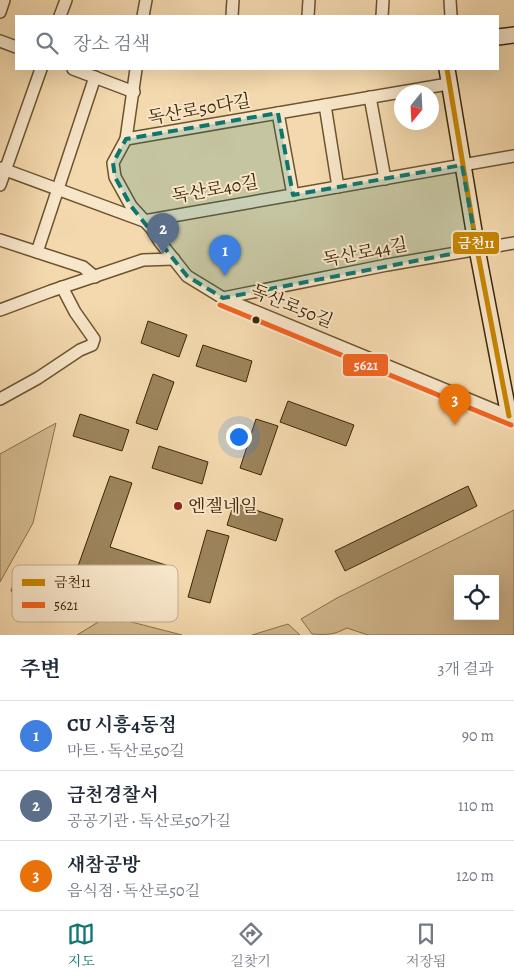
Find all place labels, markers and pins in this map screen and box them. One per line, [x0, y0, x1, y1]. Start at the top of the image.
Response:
pin: 2 [147, 213, 179, 254]
pin: 1 [209, 235, 241, 276]
unlabelled marker [251, 315, 261, 325]
pin: 3 [439, 384, 471, 425]
place label: 엔젤네일 [188, 494, 258, 518]
marker: 엔젤네일 [172, 500, 184, 512]

